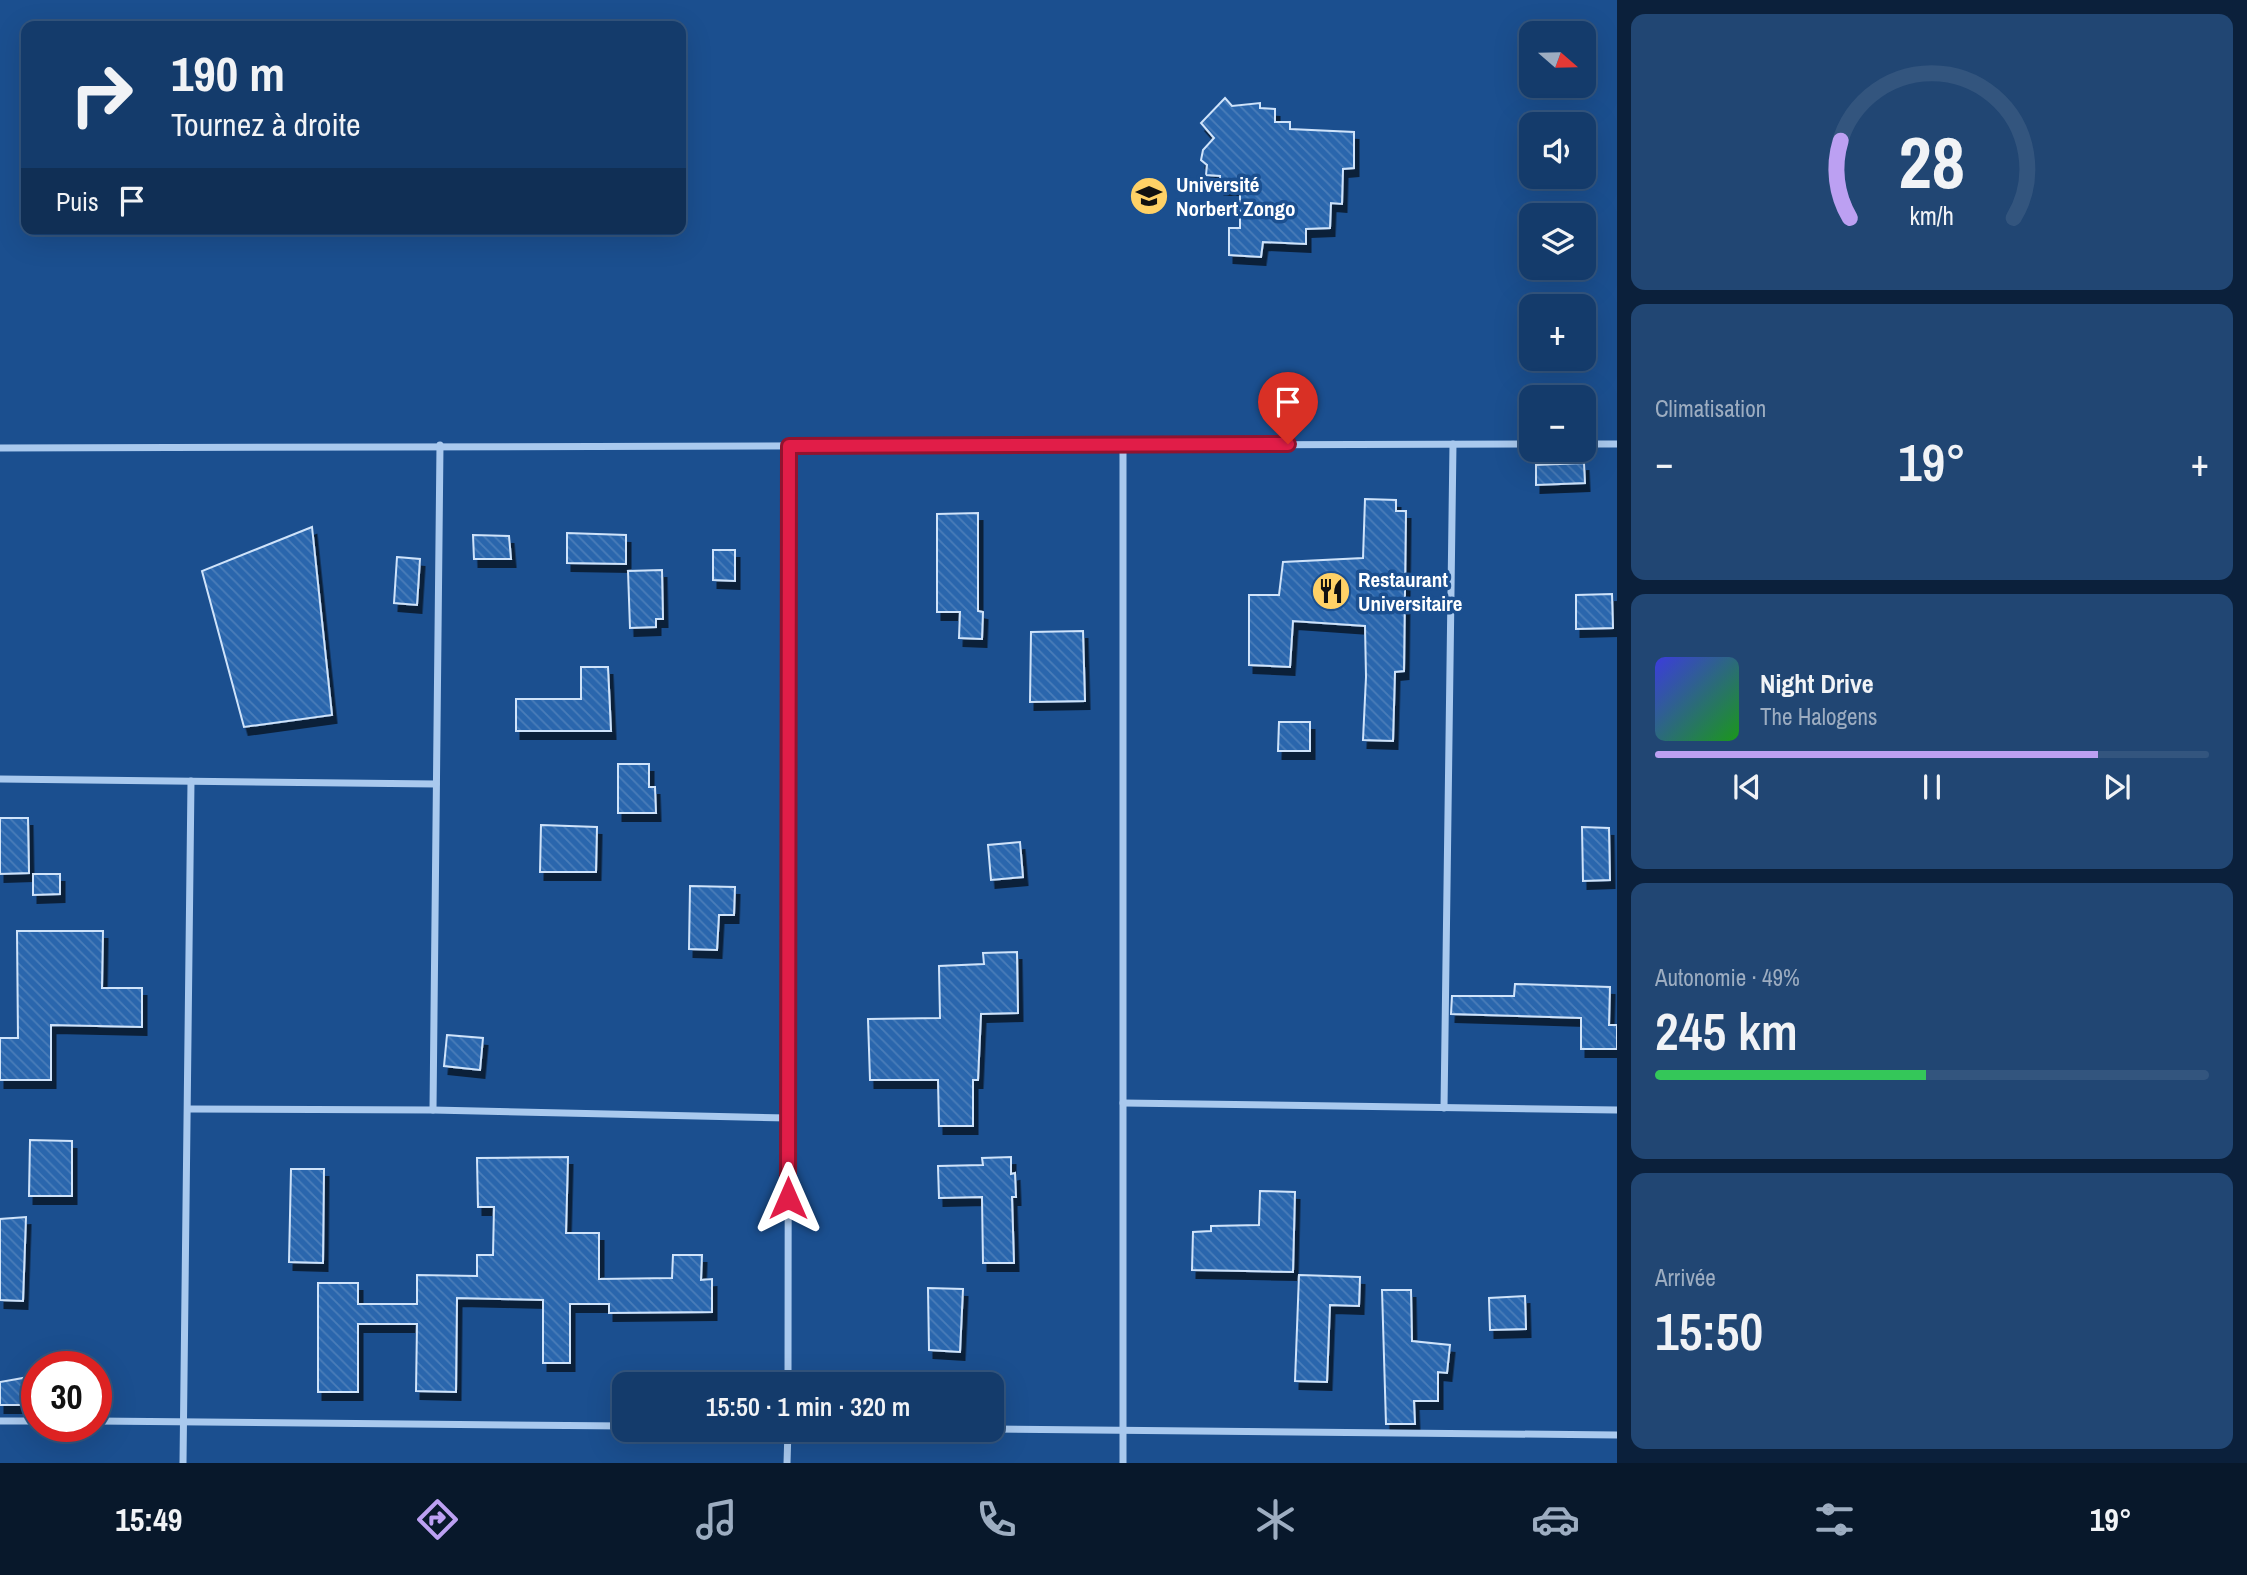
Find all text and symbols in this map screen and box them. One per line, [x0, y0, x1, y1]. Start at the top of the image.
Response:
north arrow [1519, 21, 1596, 98]
map controls [1519, 21, 1596, 462]
text: 190 m [171, 40, 285, 106]
icon: right [56, 49, 147, 140]
text: Tournez à droite [171, 103, 361, 146]
button: sound [1519, 112, 1596, 189]
text: 28 [1899, 113, 1965, 211]
place label: Université Norbert Zongo [1176, 170, 1296, 223]
school or university icon: Université Norbert Zongo [1128, 175, 1170, 217]
icon: arrive [113, 182, 151, 220]
text: Puis [56, 184, 99, 219]
text: km/h [1910, 199, 1954, 233]
button: layers [1519, 203, 1596, 280]
button: + [1519, 294, 1596, 371]
pin [1258, 372, 1318, 444]
icon: arrive [1269, 383, 1307, 421]
button: − [1519, 385, 1596, 462]
text: Climatisation [1655, 393, 1766, 424]
text: 19° [1898, 427, 1966, 497]
text: − [1655, 437, 1673, 488]
text: + [2191, 437, 2209, 488]
place label: Restaurant Universitaire [1358, 565, 1462, 618]
restaurant icon: Restaurant Universitaire [1310, 570, 1352, 612]
text: Night Drive [1760, 666, 1874, 701]
text: The Halogens [1760, 701, 1877, 732]
icon: previous [1728, 768, 1766, 806]
icon: pause [1913, 768, 1951, 806]
icon: next [2098, 768, 2136, 806]
text: Autonomie · 49% [1655, 962, 1800, 993]
text: 245 km [1655, 996, 1798, 1066]
position arrow [751, 1161, 825, 1235]
text: Arrivée [1655, 1262, 1716, 1293]
text: 15:50 [1655, 1296, 1763, 1366]
speed limit sign: 30 [21, 1351, 112, 1442]
text: 15:50 · 1 min · 320 m [706, 1389, 910, 1424]
icon: directions [413, 1495, 462, 1544]
icon: music [692, 1495, 741, 1544]
icon: phone [972, 1495, 1021, 1544]
icon: climate [1251, 1495, 1300, 1544]
icon: car [1531, 1495, 1580, 1544]
icon: filters [1810, 1495, 1859, 1544]
text: 15:49 [115, 1498, 182, 1541]
text: 19° [2090, 1498, 2132, 1541]

